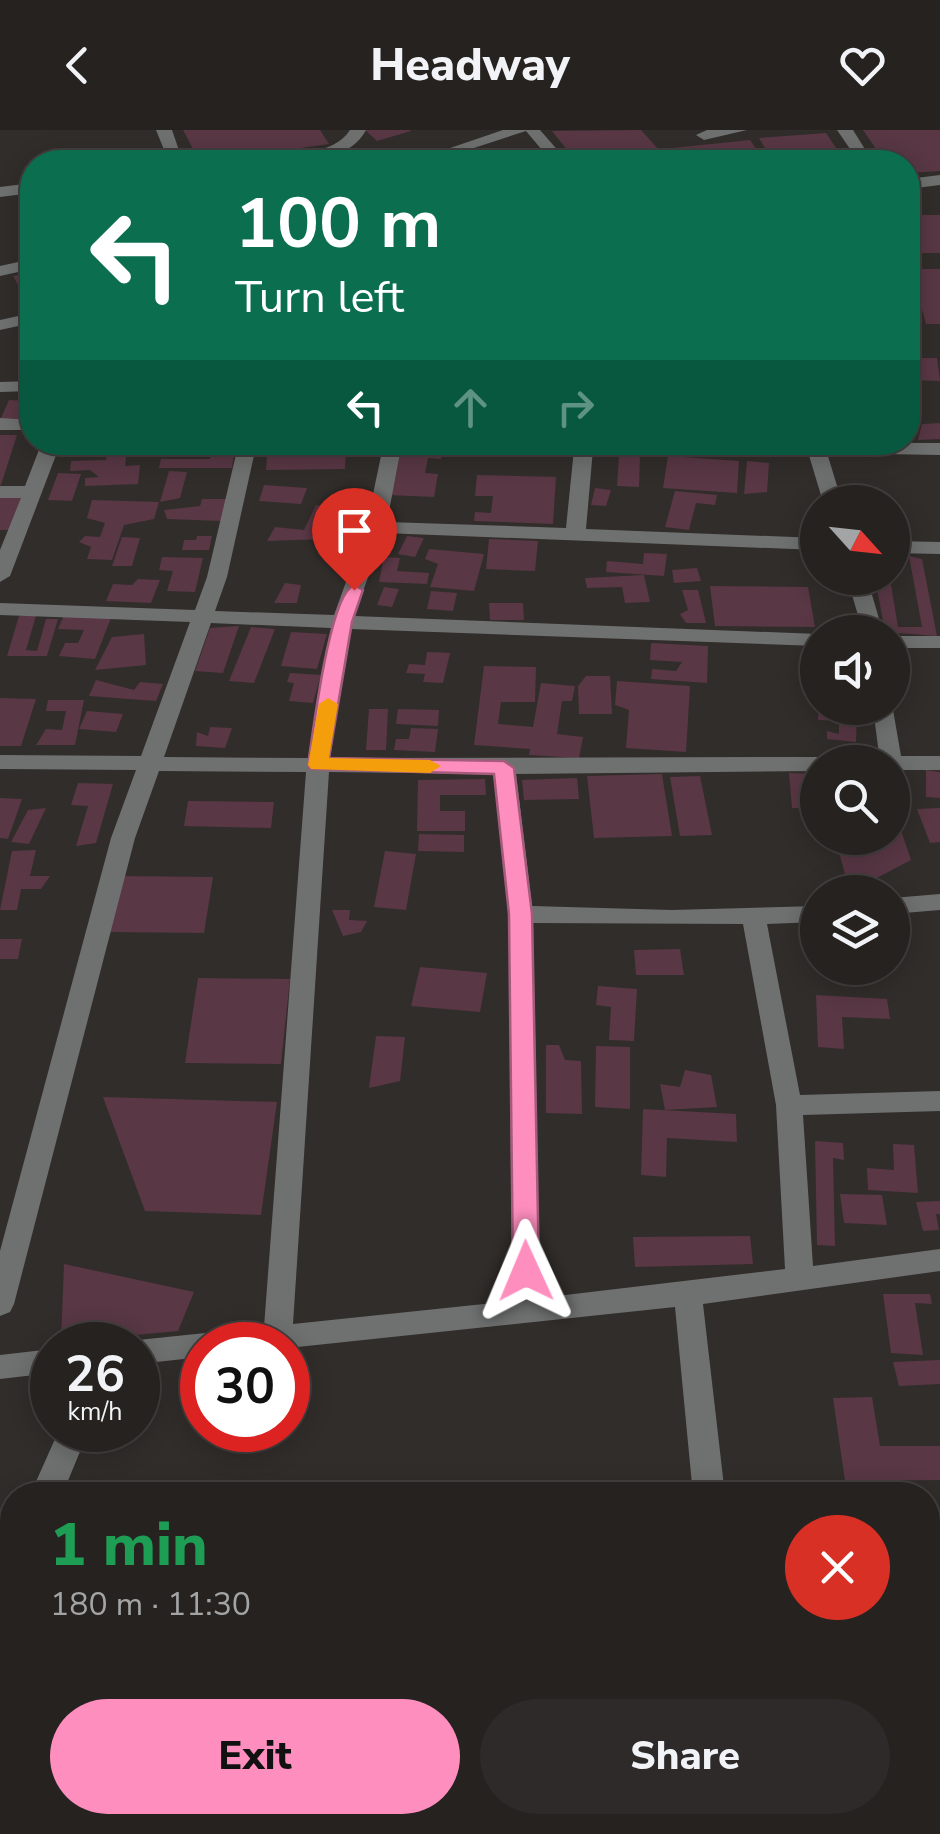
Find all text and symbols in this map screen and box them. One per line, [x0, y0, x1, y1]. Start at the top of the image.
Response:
text: Headway [370, 35, 570, 96]
icon: back [50, 38, 105, 93]
icon: heart [835, 38, 890, 93]
text: 100 m [235, 176, 441, 272]
icon: left [70, 190, 200, 320]
text: Turn left [235, 267, 404, 328]
icon: left [338, 380, 393, 435]
icon: ahead [443, 380, 498, 435]
icon: right [548, 380, 603, 435]
north arrow [800, 485, 910, 595]
map controls [800, 485, 910, 985]
pin [312, 488, 397, 591]
icon: arrive [327, 503, 382, 558]
button: sound [800, 615, 910, 725]
button: search [800, 745, 910, 855]
button: layers [800, 875, 910, 985]
position arrow [474, 1219, 578, 1323]
speed limit sign: 30 [180, 1322, 310, 1452]
text: 26 [65, 1340, 125, 1409]
text: km/h [67, 1395, 123, 1429]
text: 1 min [50, 1504, 208, 1586]
button: close [785, 1515, 890, 1620]
text: 180 m · 11:30 [50, 1583, 251, 1626]
button: Exit [50, 1699, 460, 1814]
button: Share [480, 1699, 890, 1814]

